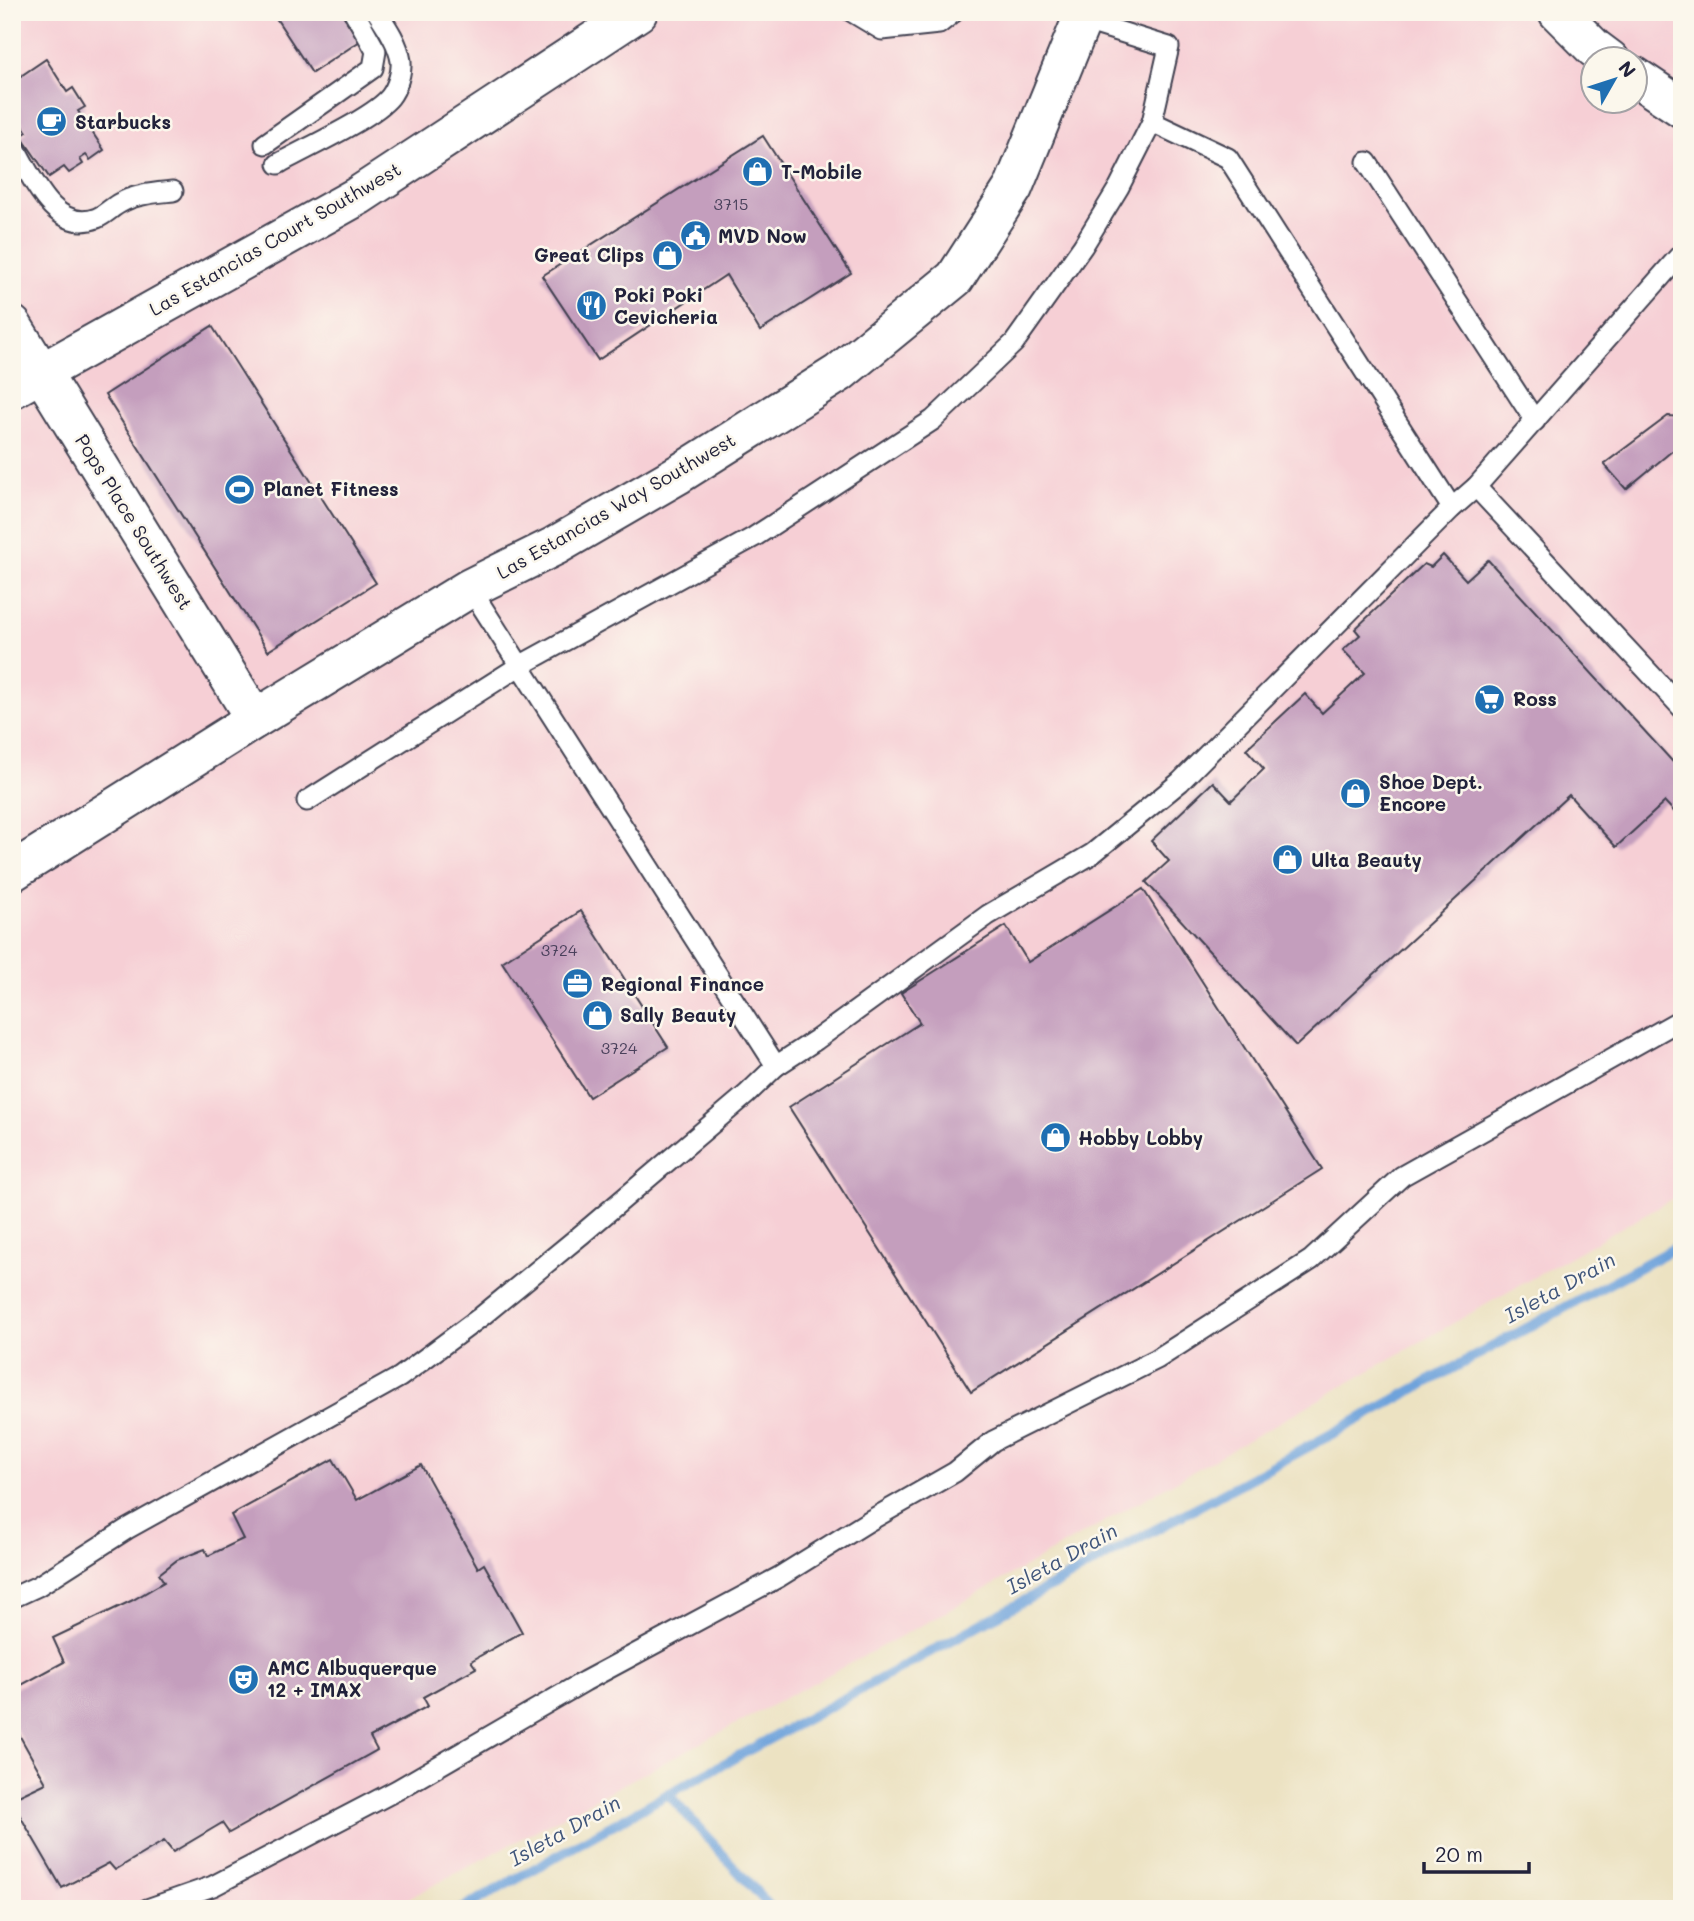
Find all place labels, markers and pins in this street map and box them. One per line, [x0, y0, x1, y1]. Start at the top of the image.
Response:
cafe icon: Starbucks [35, 105, 69, 139]
place label: Starbucks [75, 109, 171, 134]
shop icon: T-Mobile [741, 155, 775, 189]
place label: T-Mobile [781, 159, 862, 184]
public building icon: MVD Now [678, 219, 712, 253]
place label: MVD Now [718, 223, 807, 248]
shop icon: Great Clips [650, 238, 684, 272]
place label: Great Clips [534, 242, 644, 267]
place label: Poki Poki Cevicheria [614, 282, 718, 329]
restaurant icon: Poki Poki Cevicheria [574, 289, 608, 323]
sports icon: Planet Fitness [223, 472, 257, 506]
place label: Planet Fitness [263, 476, 399, 501]
supermarket icon: Ross [1473, 682, 1507, 716]
place label: Ross [1513, 686, 1557, 711]
place label: Shoe Dept. Encore [1379, 769, 1483, 816]
shop icon: Shoe Dept. Encore [1339, 776, 1373, 810]
shop icon: Ulta Beauty [1271, 843, 1305, 877]
place label: Ulta Beauty [1311, 847, 1422, 872]
office icon: Regional Finance [561, 967, 595, 1001]
place label: Regional Finance [601, 971, 764, 996]
shop icon: Sally Beauty [580, 998, 614, 1032]
place label: Sally Beauty [620, 1002, 736, 1027]
shop icon: Hobby Lobby [1038, 1121, 1072, 1155]
place label: Hobby Lobby [1078, 1125, 1203, 1150]
place label: AMC Albuquerque 12 + IMAX [267, 1655, 437, 1702]
theatre icon: AMC Albuquerque 12 + IMAX [227, 1662, 261, 1696]

